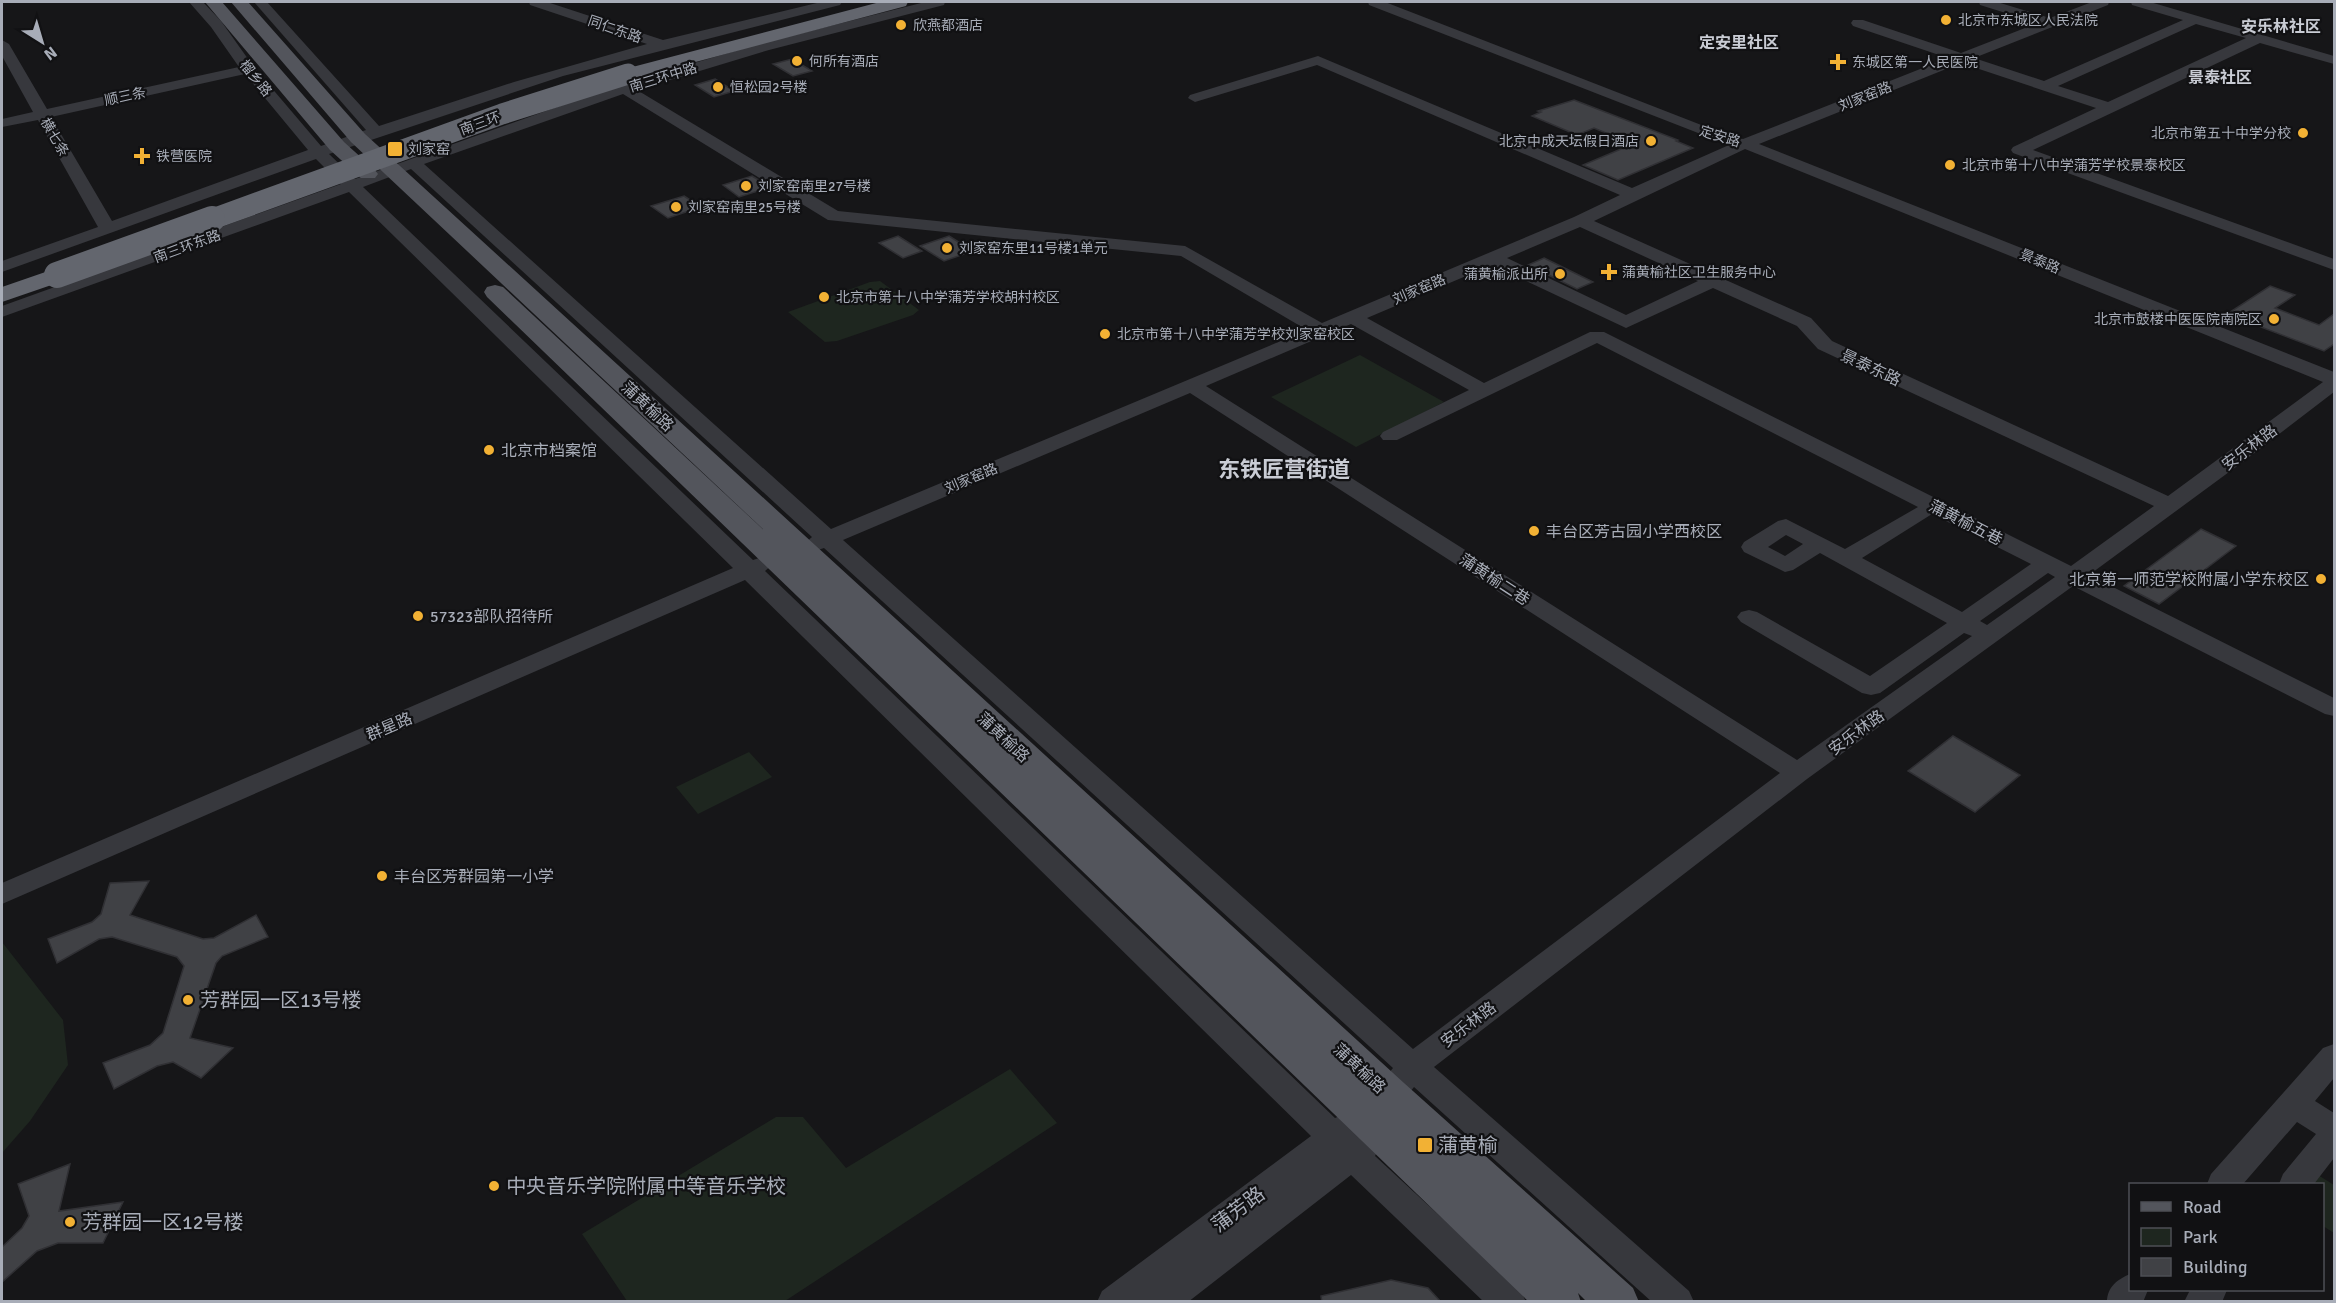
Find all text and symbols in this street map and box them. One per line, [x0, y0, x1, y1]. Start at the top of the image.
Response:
north arrow [12, 12, 72, 72]
street label: 同仁东路 [586, 12, 644, 47]
place label: 北京市东城区人民法院 [1958, 12, 2098, 29]
marker: 北京市东城区人民法院 [1939, 13, 1953, 27]
place label: 欣燕都酒店 [913, 17, 983, 34]
district label: 安乐林社区 [2241, 17, 2321, 37]
marker: 欣燕都酒店 [894, 18, 908, 32]
district label: 定安里社区 [1699, 33, 1779, 53]
text: N [40, 42, 61, 65]
place label: 何所有酒店 [809, 53, 879, 70]
marker: 东城区第一人民医院 [1829, 53, 1847, 71]
marker: 何所有酒店 [790, 54, 804, 68]
place label: 东城区第一人民医院 [1852, 54, 1978, 71]
street label: 榴乡路 [236, 57, 275, 100]
street label: 南三环中路 [627, 59, 699, 96]
district label: 景泰社区 [2188, 68, 2252, 88]
street label: 刘家窑路 [1836, 78, 1894, 115]
place label: 恒松园2号楼 [730, 79, 808, 96]
marker: 恒松园2号楼 [711, 80, 725, 94]
street label: 顺三条 [103, 84, 147, 109]
street label: 南三环 [458, 108, 503, 139]
street label: 横七条 [37, 115, 72, 160]
street label: 定安路 [1697, 122, 1742, 151]
place label: 北京市第五十中学分校 [2151, 125, 2291, 142]
marker: 北京市第五十中学分校 [2296, 126, 2310, 140]
place label: 北京中成天坛假日酒店 [1499, 133, 1639, 150]
marker: 北京中成天坛假日酒店 [1644, 134, 1658, 148]
marker: 刘家窑 [386, 140, 404, 158]
place label: 刘家窑 [408, 141, 450, 158]
marker: 铁营医院 [133, 147, 151, 165]
place label: 铁营医院 [156, 148, 212, 165]
place label: 北京市第十八中学蒲芳学校景泰校区 [1962, 157, 2186, 174]
marker: 北京市第十八中学蒲芳学校景泰校区 [1943, 158, 1957, 172]
place label: 刘家窑南里27号楼 [758, 178, 871, 195]
marker: 刘家窑南里27号楼 [739, 179, 753, 193]
place label: 刘家窑南里25号楼 [688, 199, 801, 216]
marker: 刘家窑南里25号楼 [669, 200, 683, 214]
street label: 南三环东路 [151, 227, 223, 266]
place label: 刘家窑东里11号楼1单元 [959, 240, 1108, 257]
marker: 刘家窑东里11号楼1单元 [940, 241, 954, 255]
street label: 景泰路 [2017, 246, 2062, 277]
marker: 蒲黄榆社区卫生服务中心 [1600, 263, 1618, 281]
place label: 蒲黄榆社区卫生服务中心 [1622, 264, 1776, 281]
place label: 蒲黄榆派出所 [1464, 266, 1548, 283]
marker: 蒲黄榆派出所 [1553, 267, 1567, 281]
street label: 刘家窑路 [1390, 271, 1448, 308]
place label: 北京市第十八中学蒲芳学校胡村校区 [836, 289, 1060, 306]
marker: 北京市第十八中学蒲芳学校胡村校区 [817, 290, 831, 304]
place label: 北京市鼓楼中医医院南院区 [2094, 311, 2262, 328]
marker: 北京市鼓楼中医医院南院区 [2267, 312, 2281, 326]
place label: 北京市第十八中学蒲芳学校刘家窑校区 [1117, 326, 1355, 343]
marker: 北京市第十八中学蒲芳学校刘家窑校区 [1098, 327, 1112, 341]
street label: 景泰东路 [1837, 345, 1904, 390]
street label: 蒲黄榆路 [617, 378, 678, 436]
street label: 安乐林路 [2218, 421, 2281, 475]
place label: 北京市档案馆 [501, 441, 597, 461]
marker: 北京市档案馆 [482, 443, 496, 457]
district label: 东铁匠营街道 [1218, 456, 1350, 483]
street label: 刘家窑路 [942, 460, 1000, 497]
street label: 蒲黄榆五巷 [1925, 496, 2006, 550]
place label: 丰台区芳古园小学西校区 [1546, 522, 1722, 542]
marker: 丰台区芳古园小学西校区 [1527, 524, 1541, 538]
street label: 蒲黄榆二巷 [1455, 550, 1533, 610]
place label: 北京第一师范学校附属小学东校区 [2069, 570, 2309, 590]
marker: 北京第一师范学校附属小学东校区 [2314, 572, 2328, 586]
place label: 57323部队招待所 [430, 607, 553, 627]
marker: 57323部队招待所 [411, 609, 425, 623]
street label: 安乐林路 [1825, 706, 1888, 760]
street label: 群星路 [363, 708, 415, 746]
street label: 蒲黄榆路 [973, 709, 1034, 767]
place label: 丰台区芳群园第一小学 [394, 867, 554, 887]
marker: 丰台区芳群园第一小学 [375, 869, 389, 883]
place label: 芳群园一区13号楼 [200, 988, 362, 1013]
marker: 芳群园一区13号楼 [181, 993, 195, 1007]
street label: 安乐林路 [1437, 998, 1500, 1052]
street label: 蒲黄榆路 [1329, 1040, 1390, 1098]
place label: 蒲黄榆 [1438, 1133, 1498, 1158]
marker: 蒲黄榆 [1416, 1136, 1434, 1154]
place label: 中央音乐学院附属中等音乐学校 [506, 1174, 786, 1199]
marker: 中央音乐学院附属中等音乐学校 [487, 1179, 501, 1193]
street label: 蒲芳路 [1207, 1181, 1270, 1237]
legend [2129, 1183, 2324, 1291]
text: Road [2183, 1196, 2222, 1218]
place label: 芳群园一区12号楼 [82, 1210, 244, 1235]
marker: 芳群园一区12号楼 [63, 1215, 77, 1229]
text: Park [2183, 1226, 2218, 1248]
text: Building [2183, 1256, 2247, 1278]

